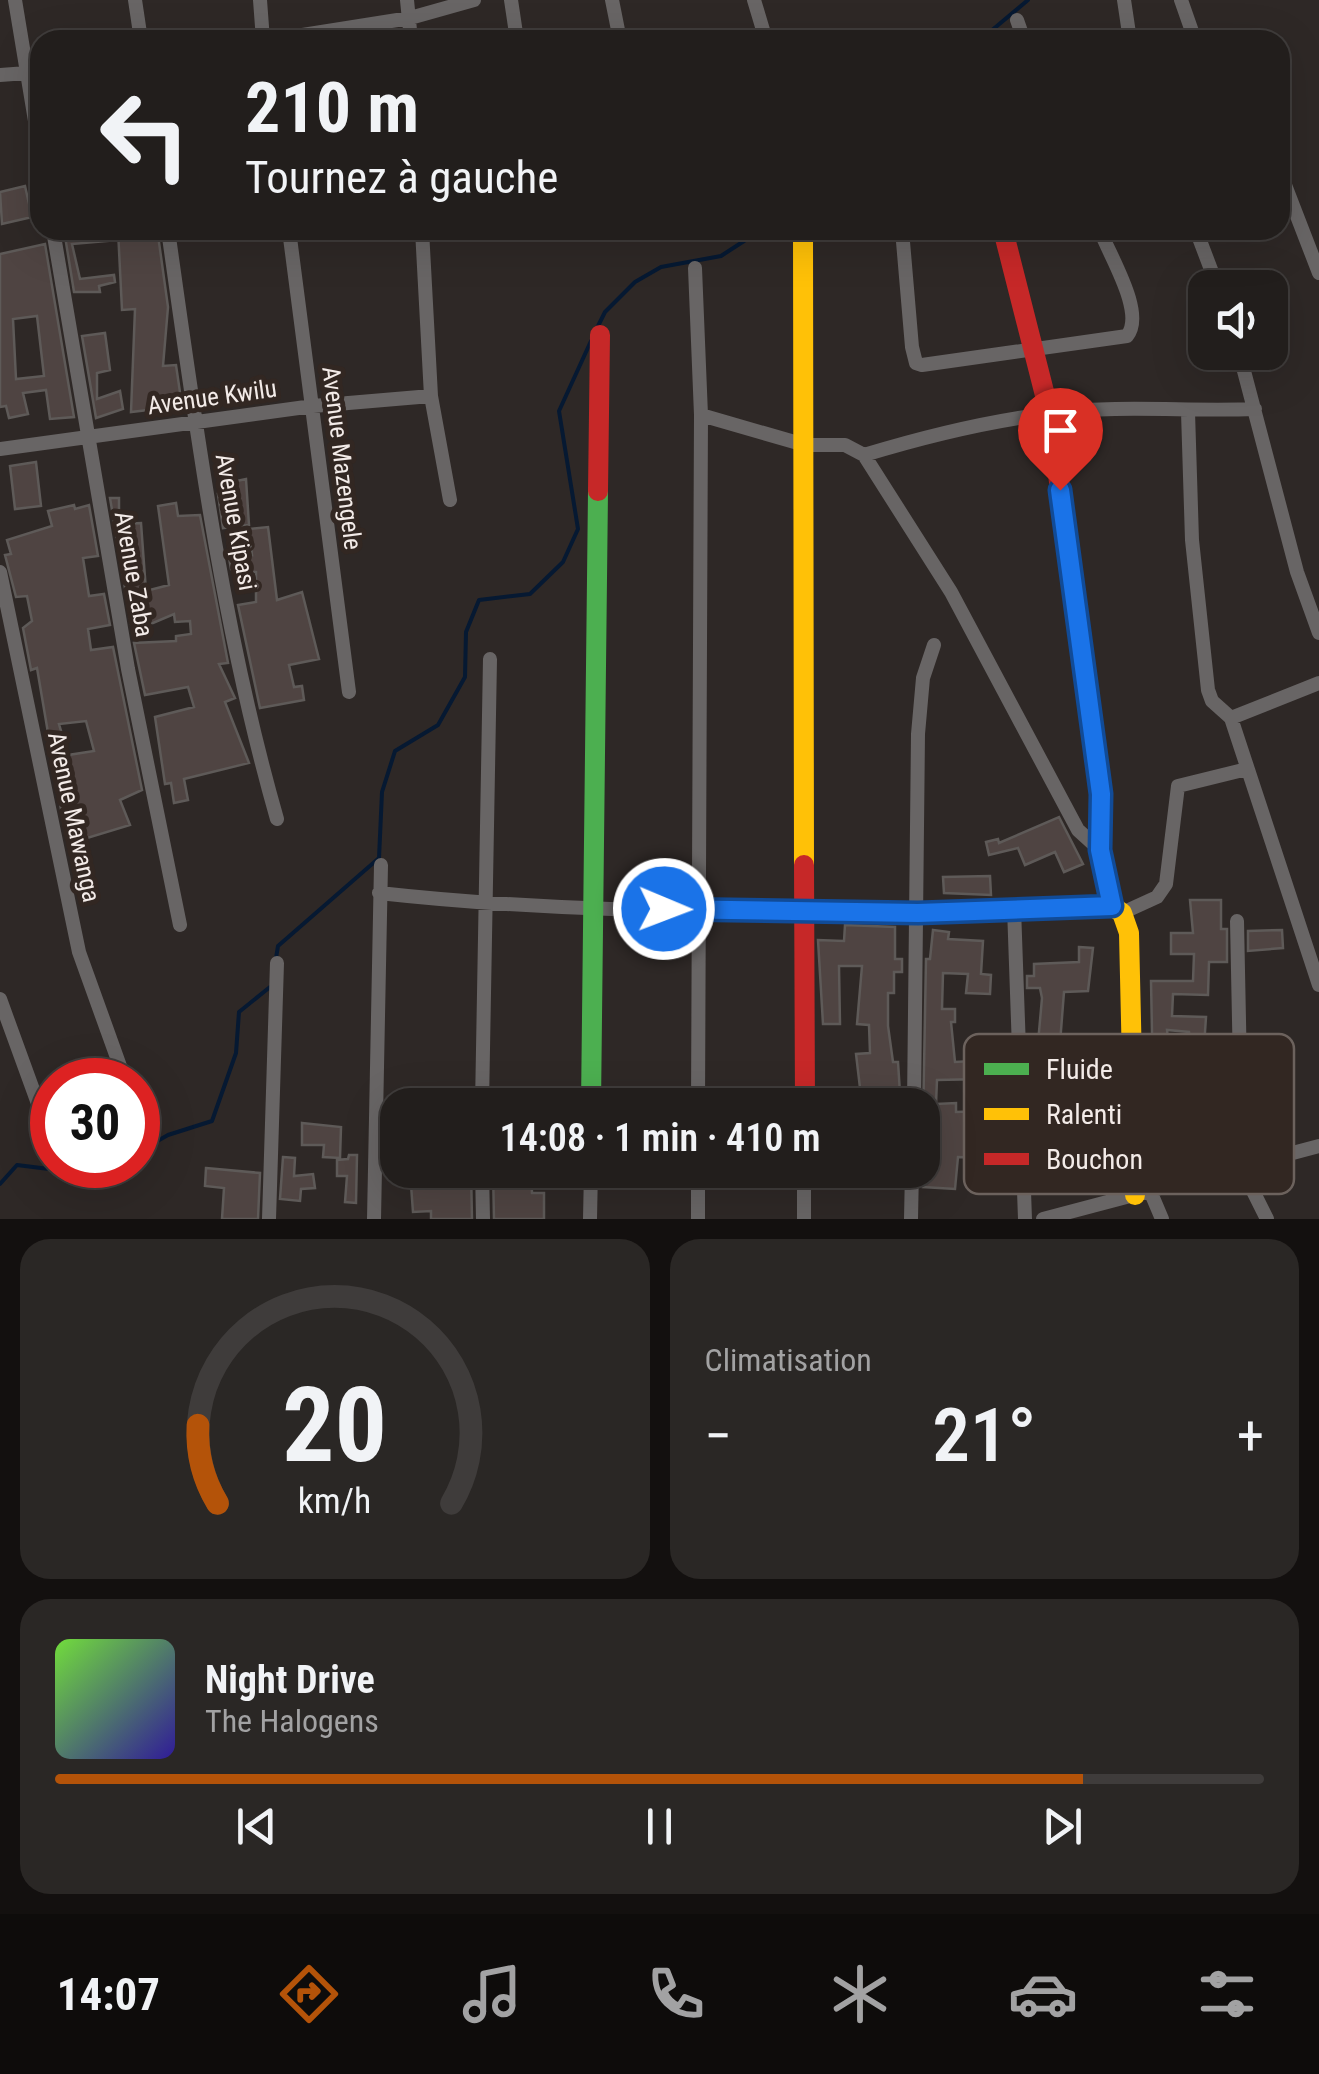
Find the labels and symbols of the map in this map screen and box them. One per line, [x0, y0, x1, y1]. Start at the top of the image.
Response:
street label: Avenue Mazengele [316, 365, 368, 551]
street label: Avenue Kwilu [145, 374, 279, 420]
pin [1018, 388, 1103, 491]
street label: Avenue Kipasi [210, 451, 262, 593]
street label: Avenue Zaba [109, 509, 159, 639]
street label: Avenue Mawanga [42, 729, 106, 905]
position arrow [612, 857, 716, 961]
legend [964, 1034, 1294, 1194]
text: Fluide [1046, 1053, 1113, 1086]
speed limit sign: 30 [30, 1058, 160, 1188]
text: Ralenti [1046, 1098, 1122, 1131]
text: Bouchon [1046, 1143, 1143, 1176]

